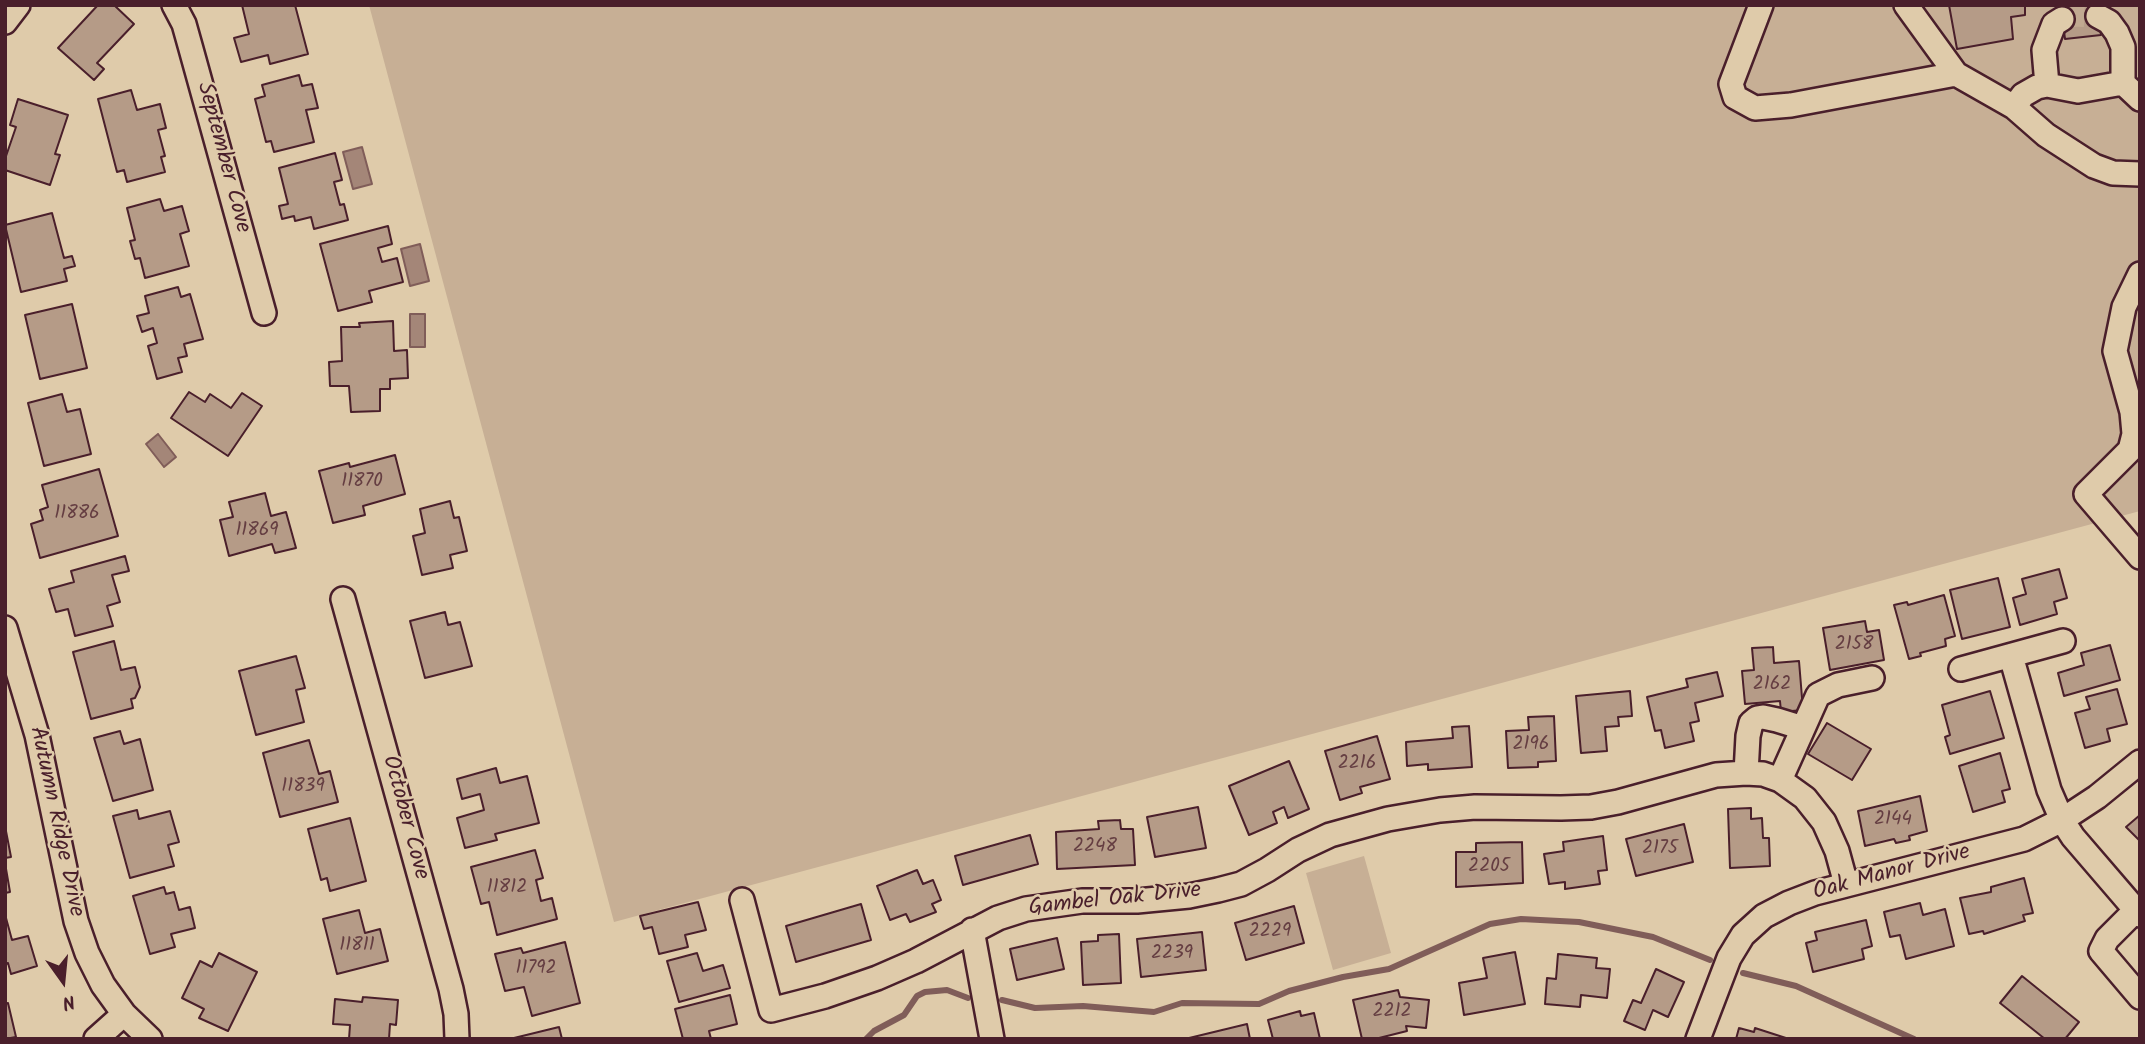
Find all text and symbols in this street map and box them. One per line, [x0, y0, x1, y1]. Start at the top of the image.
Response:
street label: September Cove [189, 80, 255, 236]
house number: 11870 [341, 472, 383, 494]
house number: 11886 [54, 504, 100, 526]
house number: 11869 [235, 521, 279, 543]
house number: 2158 [1835, 635, 1873, 657]
house number: 2162 [1753, 675, 1791, 697]
street label: Autumn Ridge Drive [21, 724, 89, 920]
house number: 2196 [1513, 735, 1549, 757]
street label: October Cove [374, 753, 434, 883]
house number: 2216 [1338, 754, 1376, 776]
house number: 11839 [281, 777, 325, 799]
house number: 2144 [1874, 810, 1912, 832]
house number: 2248 [1073, 837, 1117, 859]
house number: 2175 [1642, 839, 1678, 861]
street label: Oak Manor Drive [1811, 840, 1973, 908]
house number: 2205 [1468, 857, 1510, 879]
house number: 11812 [487, 878, 527, 900]
street label: Gambel Oak Drive [1027, 878, 1203, 924]
house number: 2229 [1249, 922, 1291, 944]
house number: 11811 [339, 936, 375, 958]
house number: 2239 [1151, 944, 1193, 966]
north arrow [28, 946, 98, 1016]
house number: 11792 [515, 959, 557, 981]
text: N [59, 985, 78, 1017]
house number: 2212 [1372, 1002, 1412, 1024]

